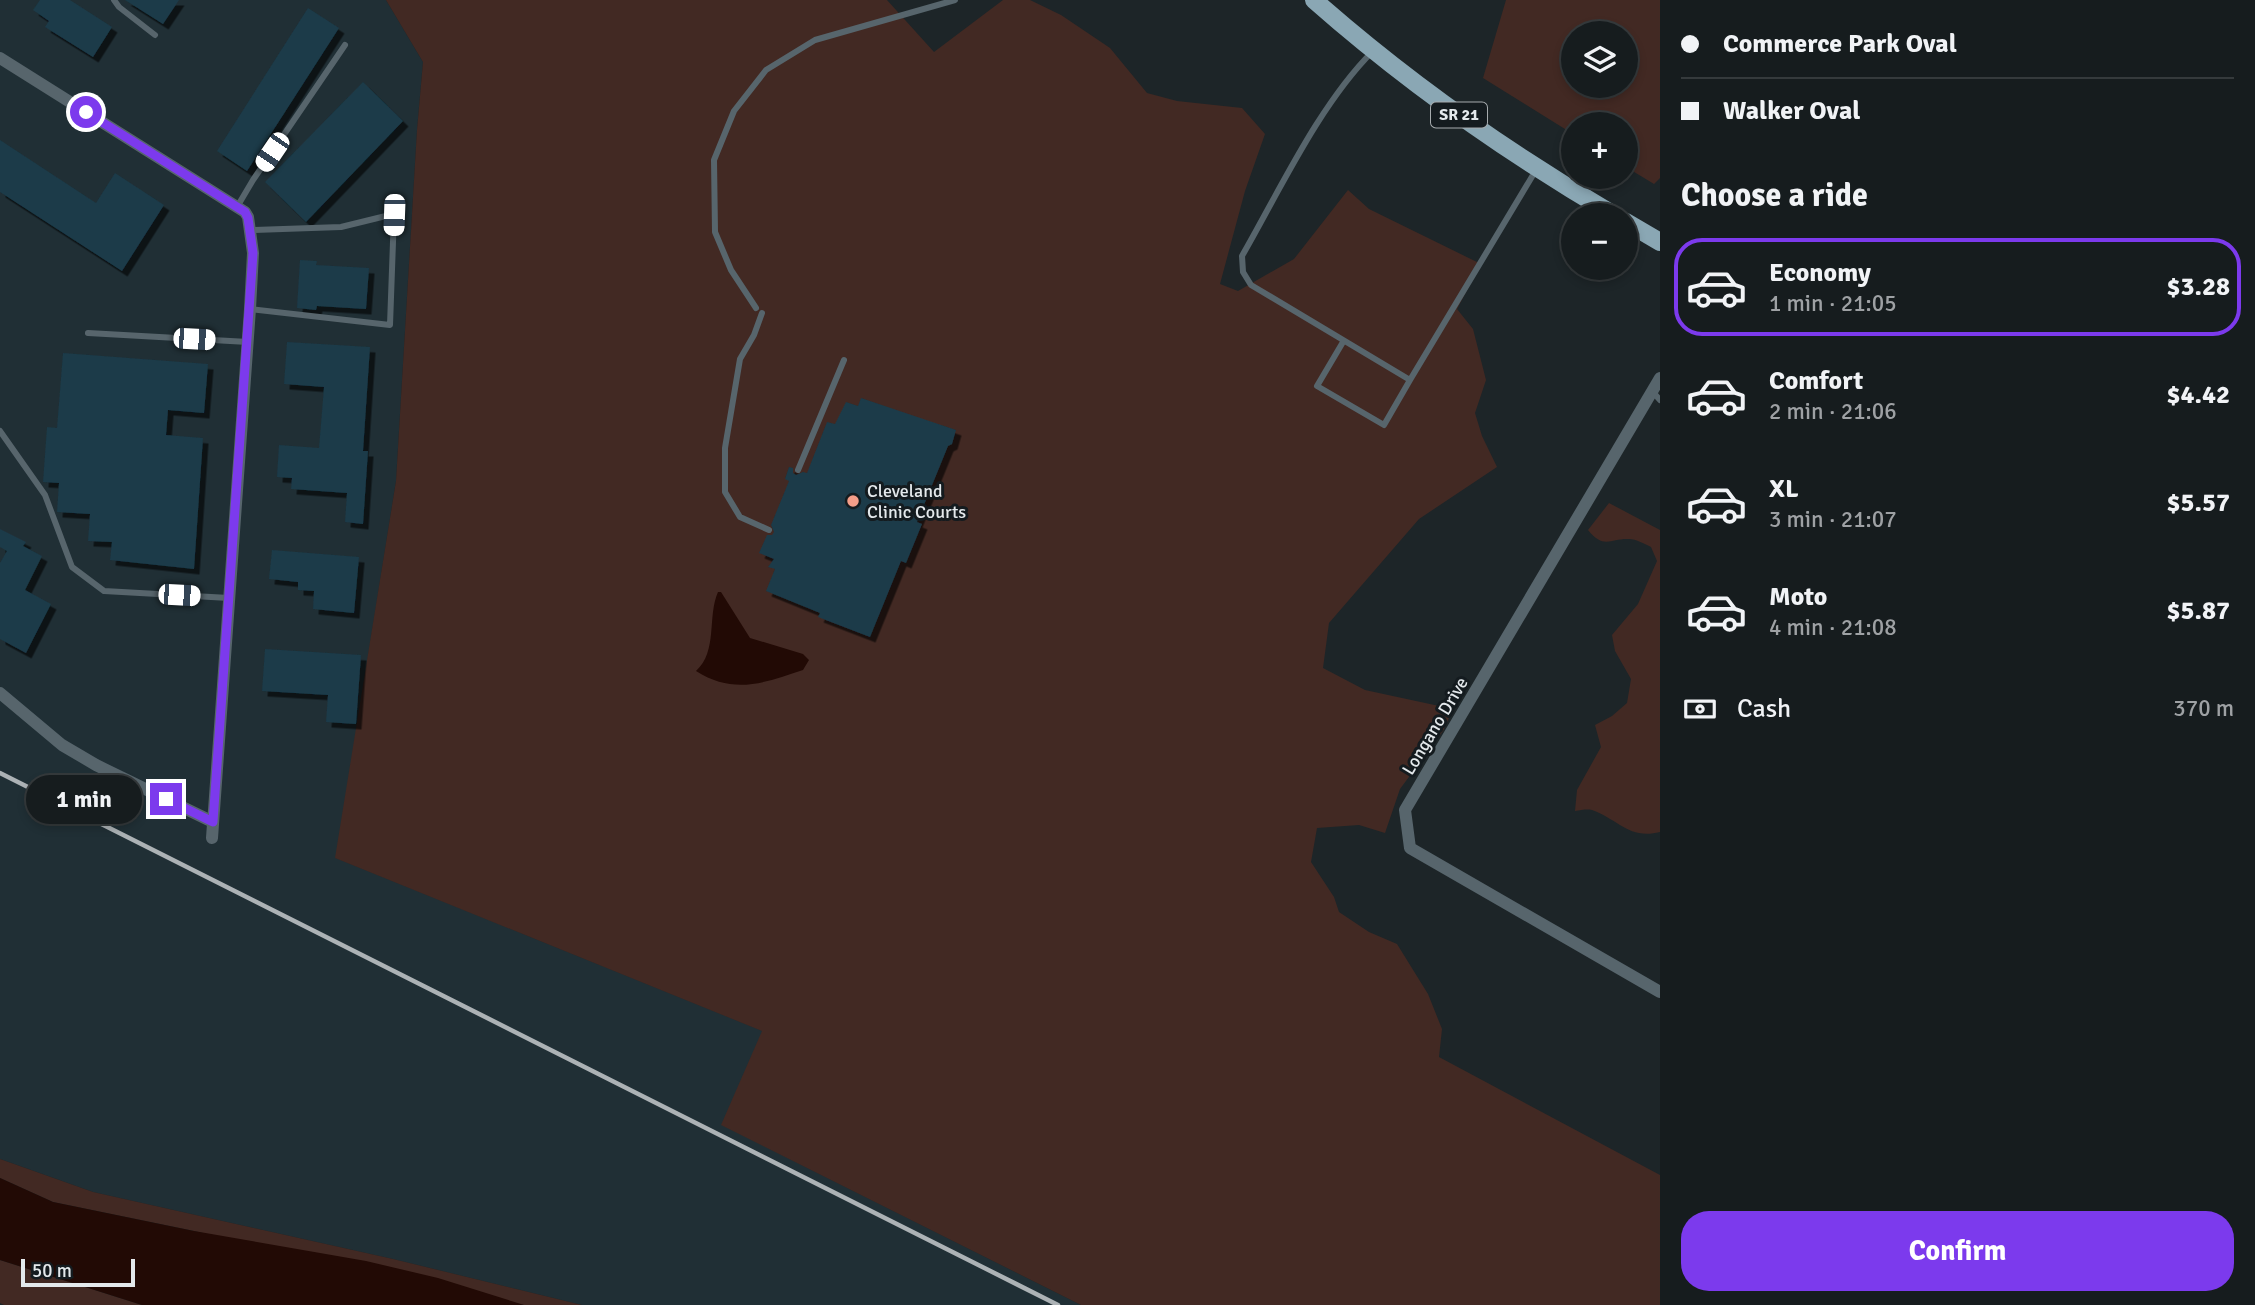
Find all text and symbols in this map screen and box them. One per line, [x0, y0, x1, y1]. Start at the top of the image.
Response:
map controls [1561, 21, 1638, 280]
button: layers [1561, 21, 1638, 98]
text: Commerce Park Oval [1723, 28, 1957, 60]
text: Walker Oval [1723, 95, 1860, 127]
route start [70, 96, 102, 128]
road number: SR 21 [1431, 102, 1487, 127]
button: + [1561, 112, 1638, 189]
car [252, 129, 293, 175]
text: Choose a ride [1681, 176, 1868, 215]
car [383, 194, 406, 236]
button: − [1561, 203, 1638, 280]
icon: car [1685, 256, 1748, 319]
text: Economy [1769, 257, 1871, 289]
text: $3.28 [2166, 271, 2230, 303]
text: 1 min · 21:05 [1769, 289, 1897, 318]
car [173, 327, 216, 351]
icon: car [1685, 364, 1748, 427]
text: Comfort [1769, 365, 1863, 397]
text: $4.42 [2166, 379, 2230, 411]
text: 2 min · 21:06 [1769, 397, 1897, 426]
icon: car [1685, 472, 1748, 535]
text: XL [1769, 473, 1799, 505]
place label: Cleveland Clinic Courts [867, 480, 966, 523]
text: $5.57 [2166, 487, 2230, 519]
marker: Cleveland Clinic Courts [845, 493, 861, 509]
text: 3 min · 21:07 [1769, 505, 1897, 534]
icon: car [1685, 580, 1748, 643]
text: Moto [1769, 581, 1827, 613]
car [158, 583, 201, 607]
text: $5.87 [2166, 595, 2230, 627]
text: 4 min · 21:08 [1769, 613, 1897, 642]
street label: Longano Drive [1397, 673, 1473, 779]
icon: cash [1681, 690, 1719, 728]
text: Cash [1737, 693, 1791, 725]
text: 370 m [2173, 694, 2234, 723]
callout: 1 min [26, 774, 142, 824]
route end [150, 783, 182, 815]
text: 1 min [56, 785, 112, 814]
button: Confirm [1681, 1211, 2234, 1291]
scale bar [21, 1256, 135, 1288]
text: 50 m [32, 1259, 72, 1283]

